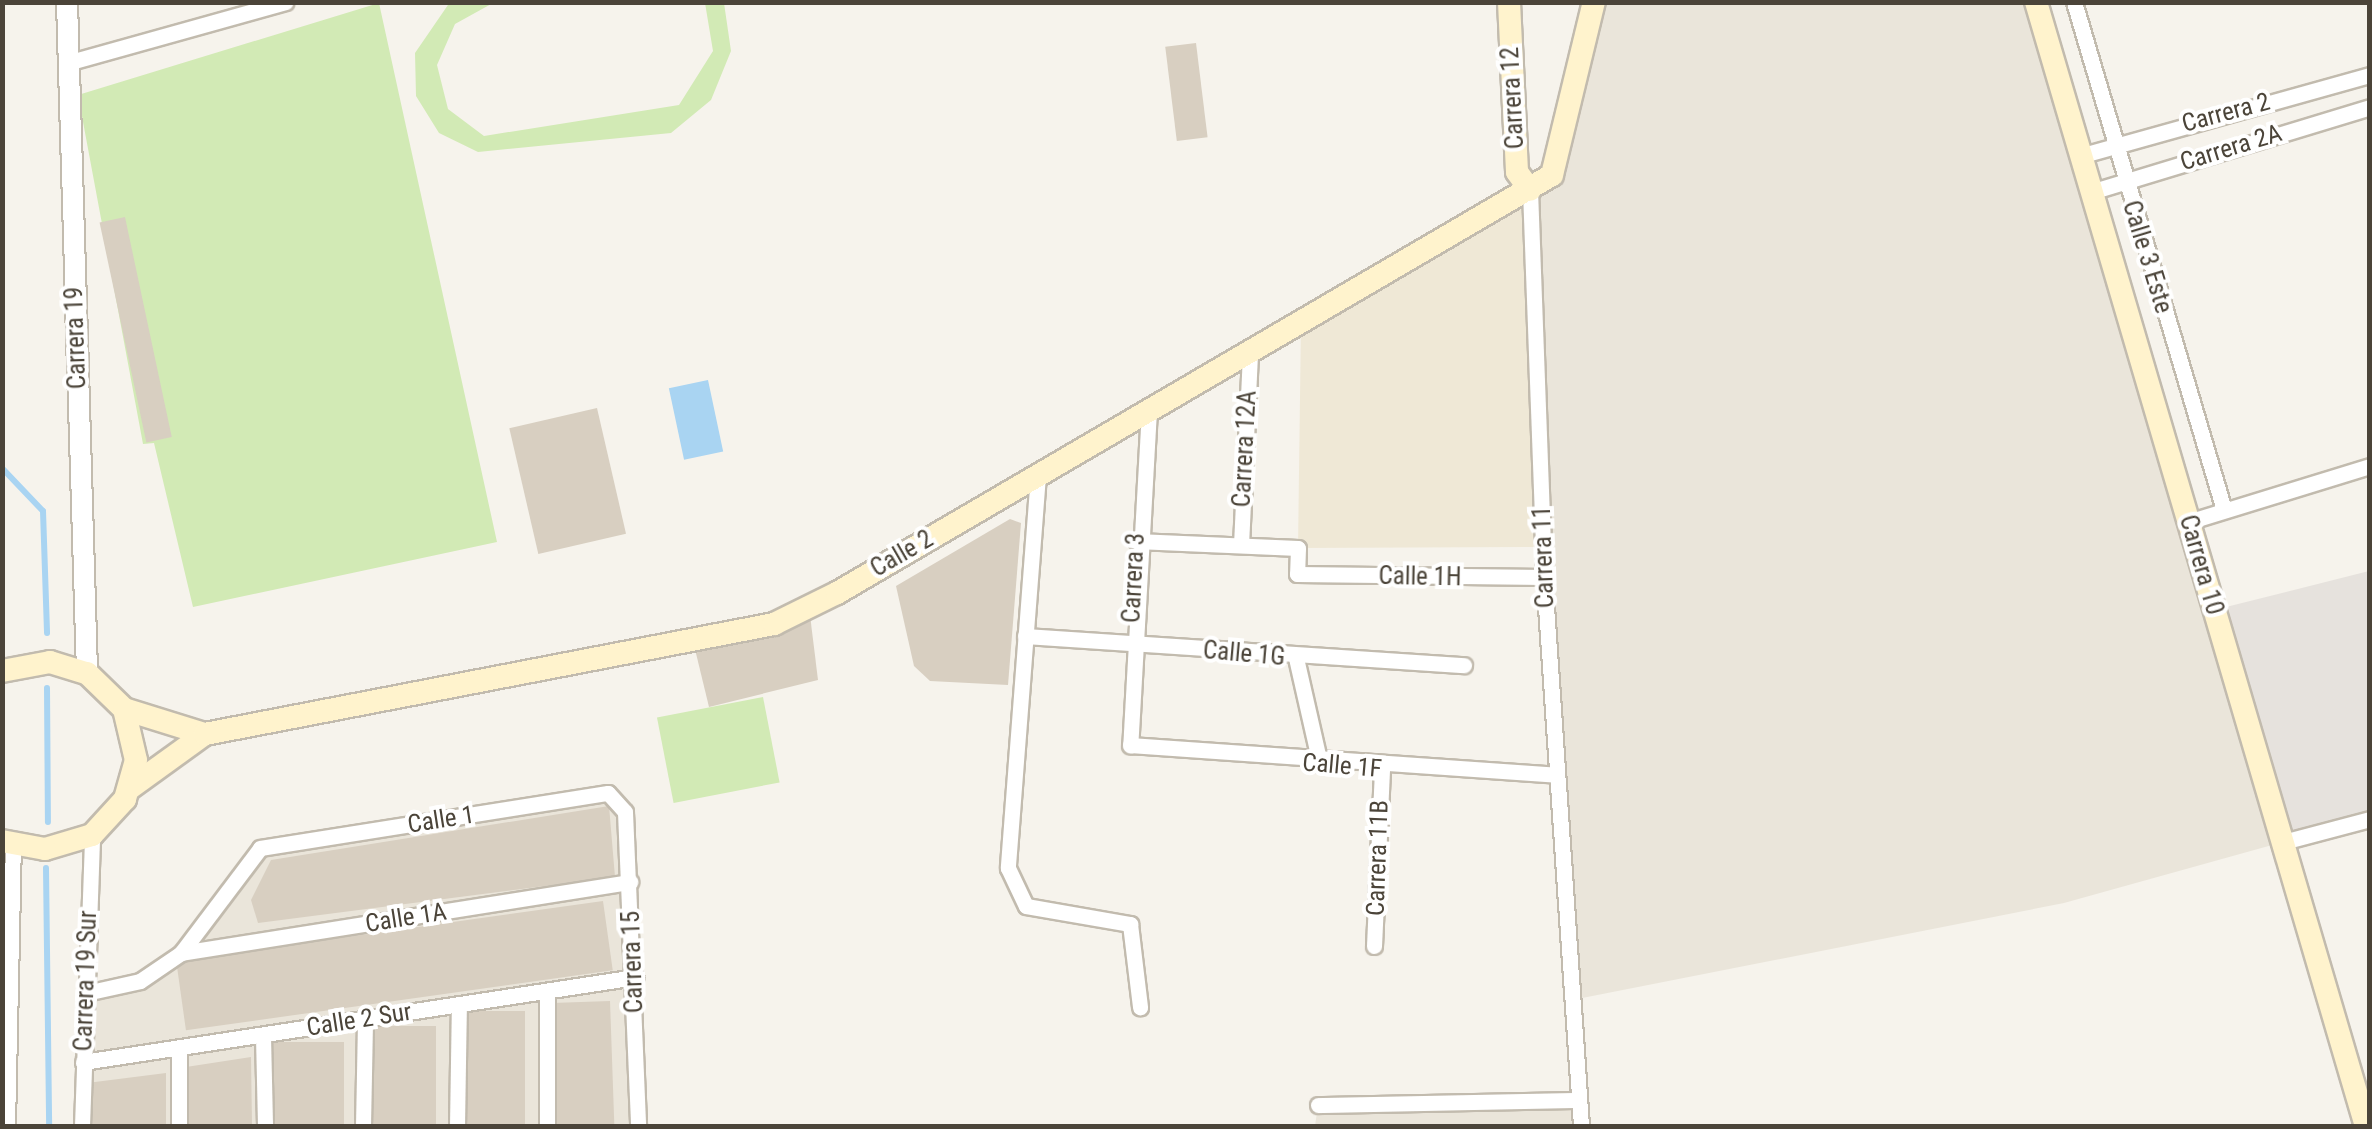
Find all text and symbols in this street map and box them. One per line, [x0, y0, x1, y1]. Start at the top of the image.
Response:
street label: Carrera 12 [1495, 46, 1531, 150]
street label: Carrera 2 [2179, 87, 2273, 139]
street label: Carrera 2A [2177, 118, 2285, 178]
street label: Calle 3 Este [2116, 197, 2178, 317]
street label: Carrera 19 [59, 286, 93, 390]
street label: Carrera 12A [1227, 390, 1263, 508]
street label: Carrera 11 [1527, 505, 1561, 609]
street label: Carrera 10 [2172, 512, 2230, 618]
street label: Calle 2 [865, 524, 939, 584]
street label: Carrera 3 [1117, 532, 1151, 624]
street label: Calle 1H [1378, 561, 1462, 593]
street label: Calle 1G [1202, 635, 1286, 673]
street label: Calle 1F [1301, 748, 1383, 784]
street label: Carrera 11B [1361, 799, 1395, 917]
street label: Calle 1 [405, 800, 477, 840]
street label: Calle 1A [363, 897, 449, 939]
street label: Carrera 19 Sur [69, 910, 103, 1052]
street label: Carrera 15 [616, 910, 650, 1014]
street label: Calle 2 Sur [304, 997, 414, 1043]

